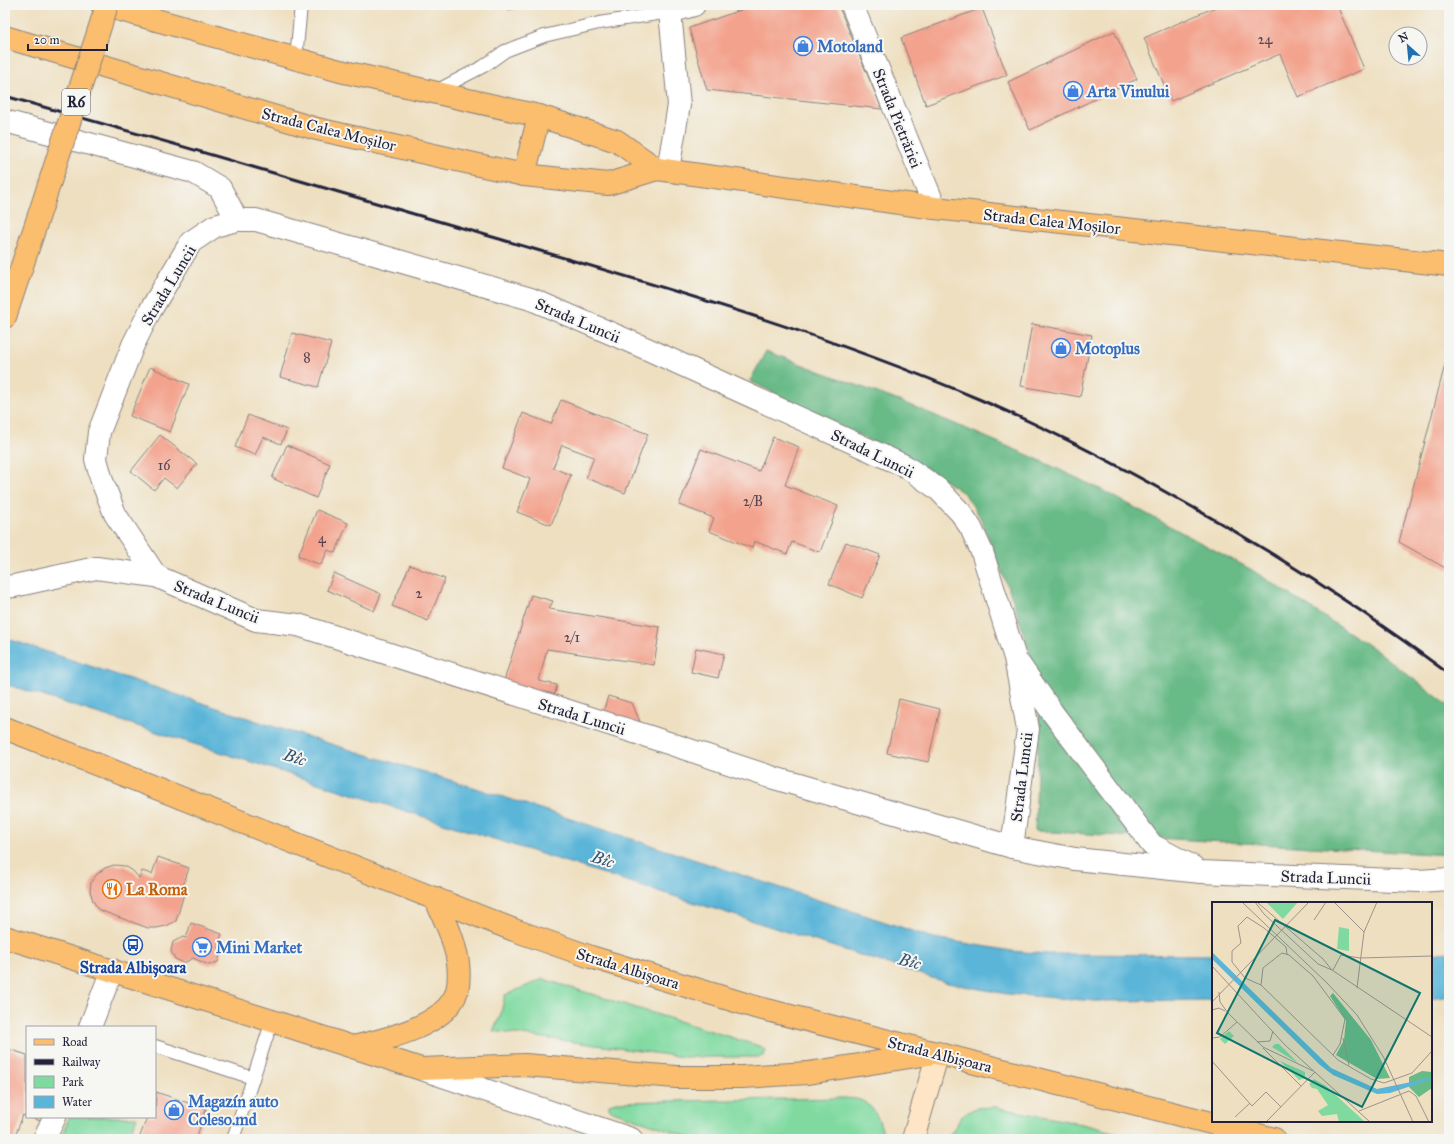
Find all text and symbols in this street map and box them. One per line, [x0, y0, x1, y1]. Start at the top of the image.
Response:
scale bar [28, 26, 107, 52]
north arrow [1388, 26, 1428, 66]
text: N [1397, 29, 1411, 45]
house number: 24 [1258, 31, 1274, 48]
text: 20 m [34, 33, 60, 47]
shop icon: Motoland [792, 35, 814, 57]
place label: Motoland [817, 37, 884, 56]
street label: Strada Pietrăriei [869, 66, 926, 171]
shop icon: Arta Vinului [1062, 80, 1084, 102]
place label: Arta Vinului [1086, 82, 1170, 101]
road number: R6 [62, 89, 90, 115]
street label: Strada Calea Moșilor [260, 104, 398, 155]
street label: Strada Calea Moșilor [982, 205, 1121, 238]
street label: Strada Luncii [137, 241, 200, 329]
street label: Strada Luncii [532, 294, 624, 347]
shop icon: Motoplus [1050, 337, 1072, 359]
place label: Motoplus [1075, 339, 1140, 359]
house number: 8 [303, 349, 311, 366]
street label: Strada Luncii [828, 425, 918, 482]
house number: 16 [158, 457, 171, 474]
house number: 2/B [743, 493, 763, 510]
house number: 4 [318, 530, 327, 547]
street label: Strada Luncii [171, 576, 263, 627]
house number: 2 [416, 585, 423, 602]
house number: 2/1 [564, 629, 581, 646]
street label: Strada Luncii [536, 694, 628, 739]
street label: Strada Luncii [1007, 730, 1037, 823]
water label: Bîc [280, 744, 310, 771]
water label: Bîc [588, 846, 618, 873]
street label: Strada Luncii [1280, 866, 1372, 889]
restaurant icon: La Roma [101, 878, 123, 900]
place label: La Roma [126, 880, 189, 899]
inset map [1212, 902, 1432, 1122]
bus stop icon: Strada Albișoara [122, 934, 144, 956]
supermarket icon: Mini Market [191, 936, 213, 958]
place label: Mini Market [216, 938, 302, 957]
street label: Strada Albișoara [574, 944, 682, 993]
water label: Bîc [895, 948, 924, 975]
place label: Strada Albișoara [80, 958, 188, 978]
legend [26, 1026, 156, 1118]
street label: Strada Albișoara [886, 1032, 994, 1077]
text: Road [62, 1035, 88, 1049]
text: Railway [62, 1055, 101, 1069]
text: Park [62, 1075, 84, 1089]
place label: Magazín auto Coleso.md [188, 1092, 279, 1129]
text: Water [62, 1095, 92, 1109]
shop icon: Magazín auto Coleso.md [163, 1099, 185, 1121]

